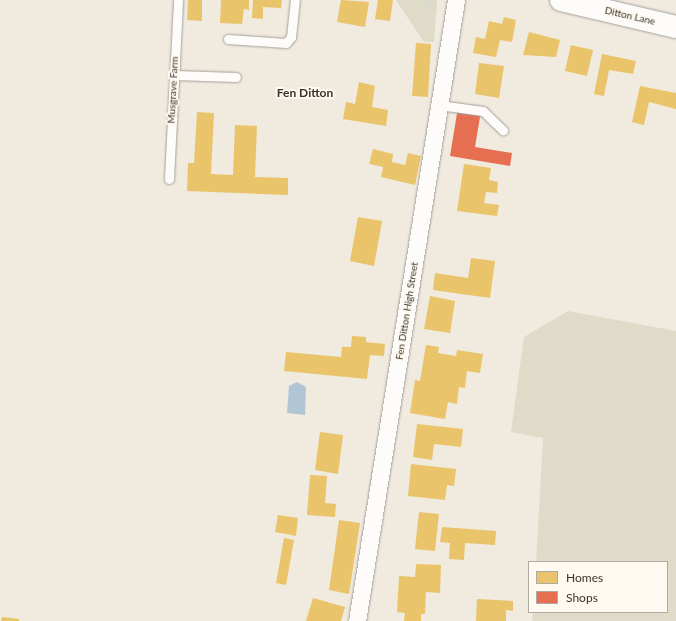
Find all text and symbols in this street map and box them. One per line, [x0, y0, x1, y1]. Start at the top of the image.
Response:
street label: Ditton Lane [604, 4, 656, 28]
street label: Musgrave Farm [165, 56, 181, 124]
district label: Fen Ditton [277, 86, 333, 100]
street label: Fen Ditton High Street [393, 261, 421, 361]
legend [528, 561, 668, 613]
text: Homes [566, 570, 603, 585]
text: Shops [566, 590, 598, 605]

